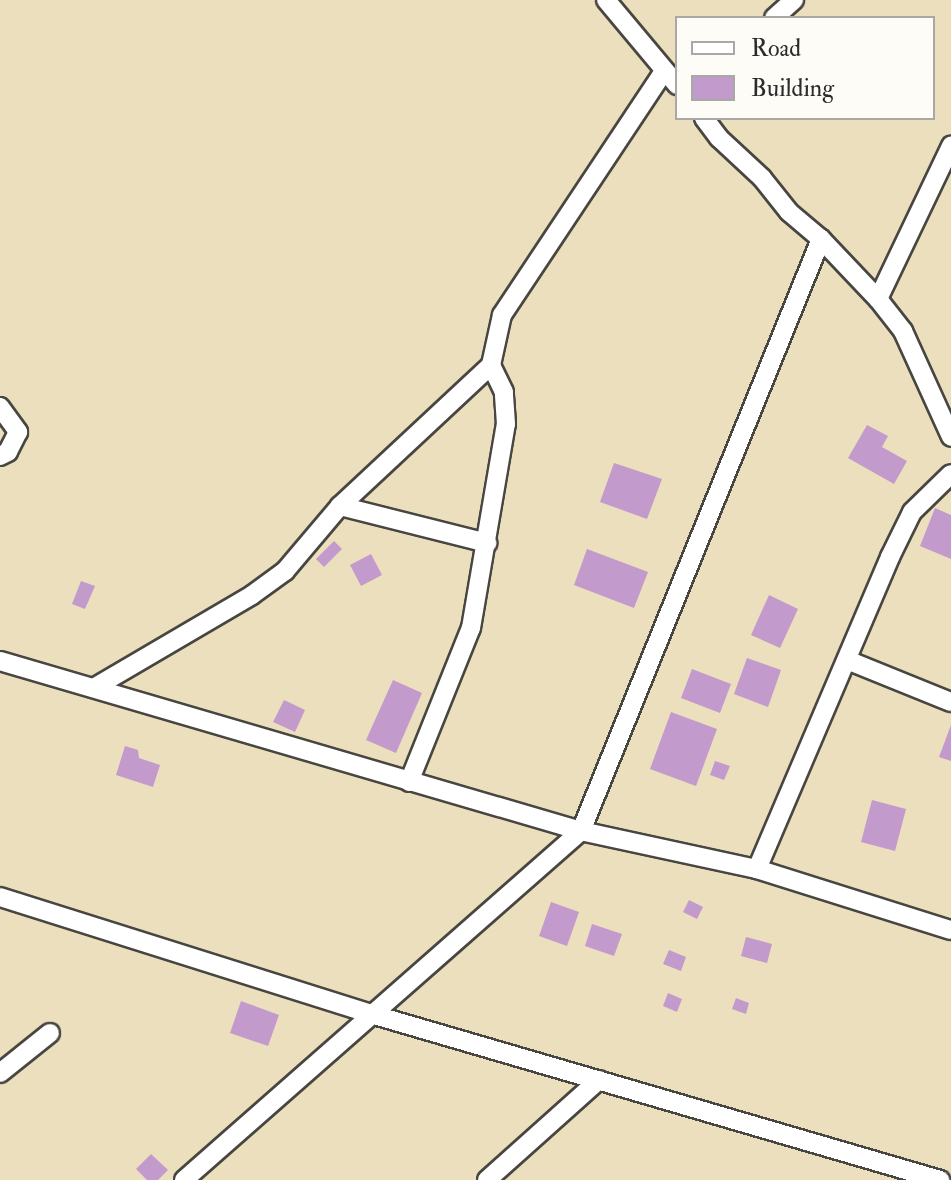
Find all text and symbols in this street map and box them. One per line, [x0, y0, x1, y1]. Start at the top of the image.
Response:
legend [675, 16, 935, 120]
text: Road [751, 33, 801, 64]
text: Building [751, 73, 834, 104]

